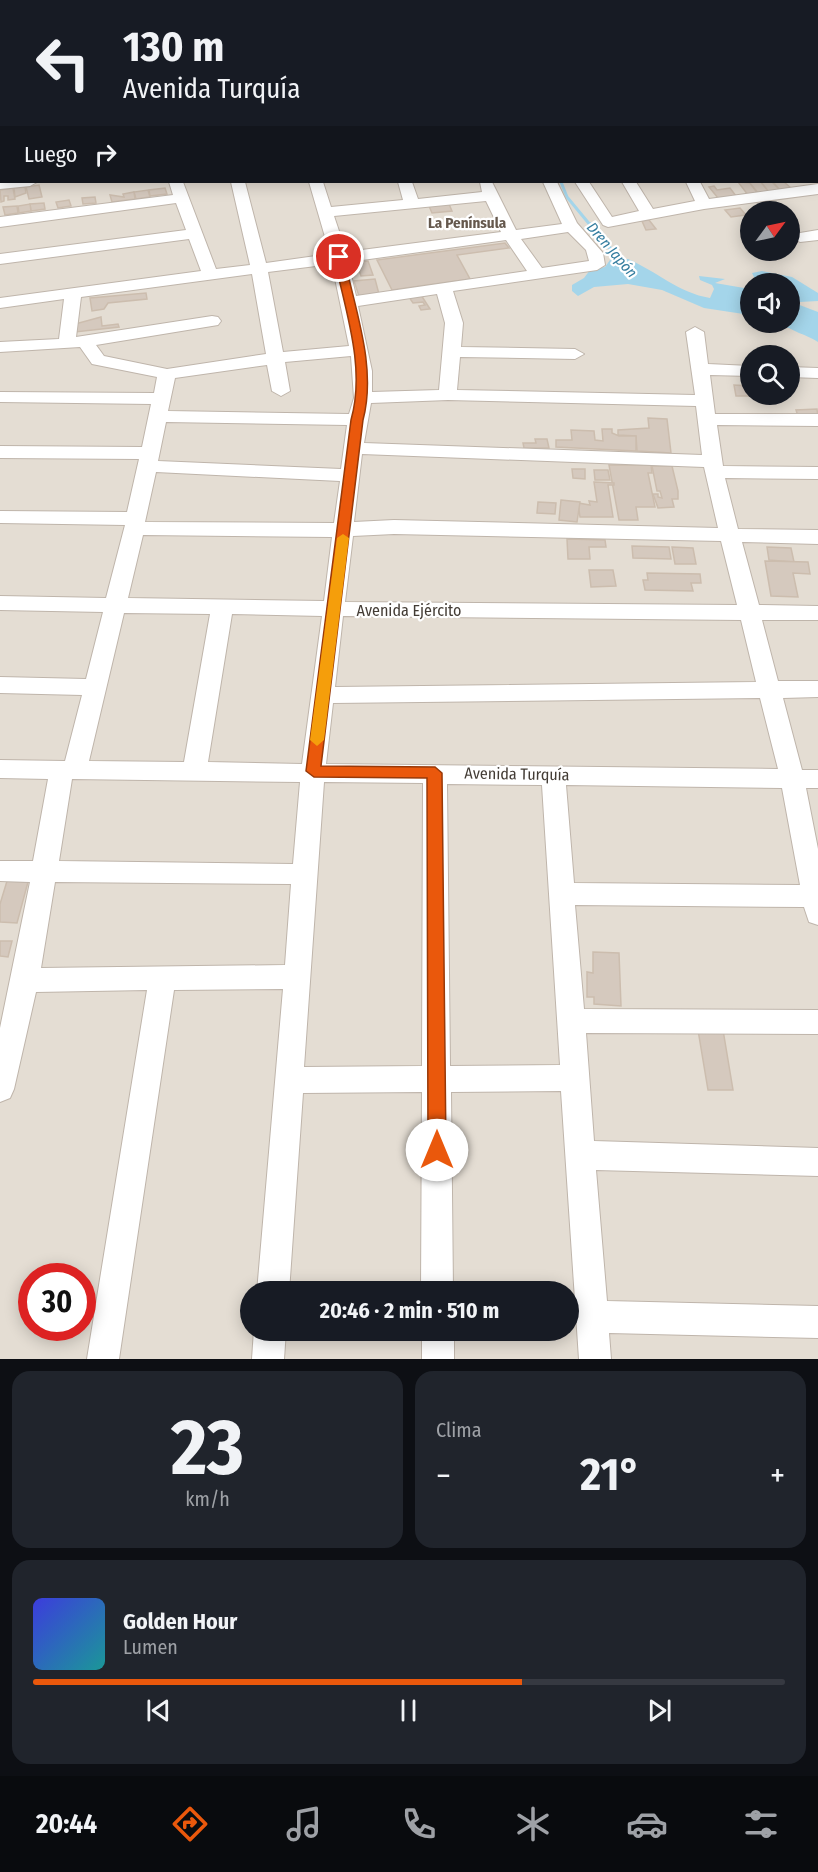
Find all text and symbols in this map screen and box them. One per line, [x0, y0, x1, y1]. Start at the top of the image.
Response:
text: 130 m [123, 22, 224, 72]
icon: left [24, 24, 102, 102]
text: Avenida Turquía [123, 73, 300, 105]
icon: right [89, 138, 122, 171]
text: Luego [24, 141, 77, 168]
north arrow [740, 201, 800, 261]
map controls [740, 201, 800, 405]
district label: La Península [428, 214, 507, 232]
water label: Dren Japón [583, 219, 641, 281]
pin [313, 231, 364, 282]
icon: arrive [322, 240, 355, 273]
button: sound [740, 273, 800, 333]
button: search [740, 345, 800, 405]
street label: Avenida Ejército [357, 601, 461, 620]
street label: Avenida Turquía [464, 764, 570, 784]
position arrow [405, 1118, 469, 1182]
speed limit sign: 30 [18, 1263, 96, 1341]
text: 20:46 · 2 min · 510 m [320, 1297, 499, 1324]
text: 23 [171, 1401, 244, 1495]
text: Clima [436, 1418, 481, 1442]
text: 21° [580, 1448, 641, 1502]
text: − [436, 1456, 451, 1496]
text: + [770, 1456, 785, 1496]
text: km/h [185, 1487, 230, 1511]
text: Golden Hour [123, 1608, 237, 1635]
text: Lumen [123, 1635, 178, 1659]
icon: previous [142, 1694, 175, 1727]
icon: pause [392, 1694, 425, 1727]
icon: next [643, 1694, 676, 1727]
icon: directions [169, 1803, 211, 1845]
icon: music [283, 1803, 325, 1845]
icon: phone [398, 1803, 440, 1845]
icon: climate [512, 1803, 554, 1845]
icon: car [626, 1803, 668, 1845]
icon: filters [740, 1803, 782, 1845]
text: 20:44 [36, 1808, 97, 1840]

